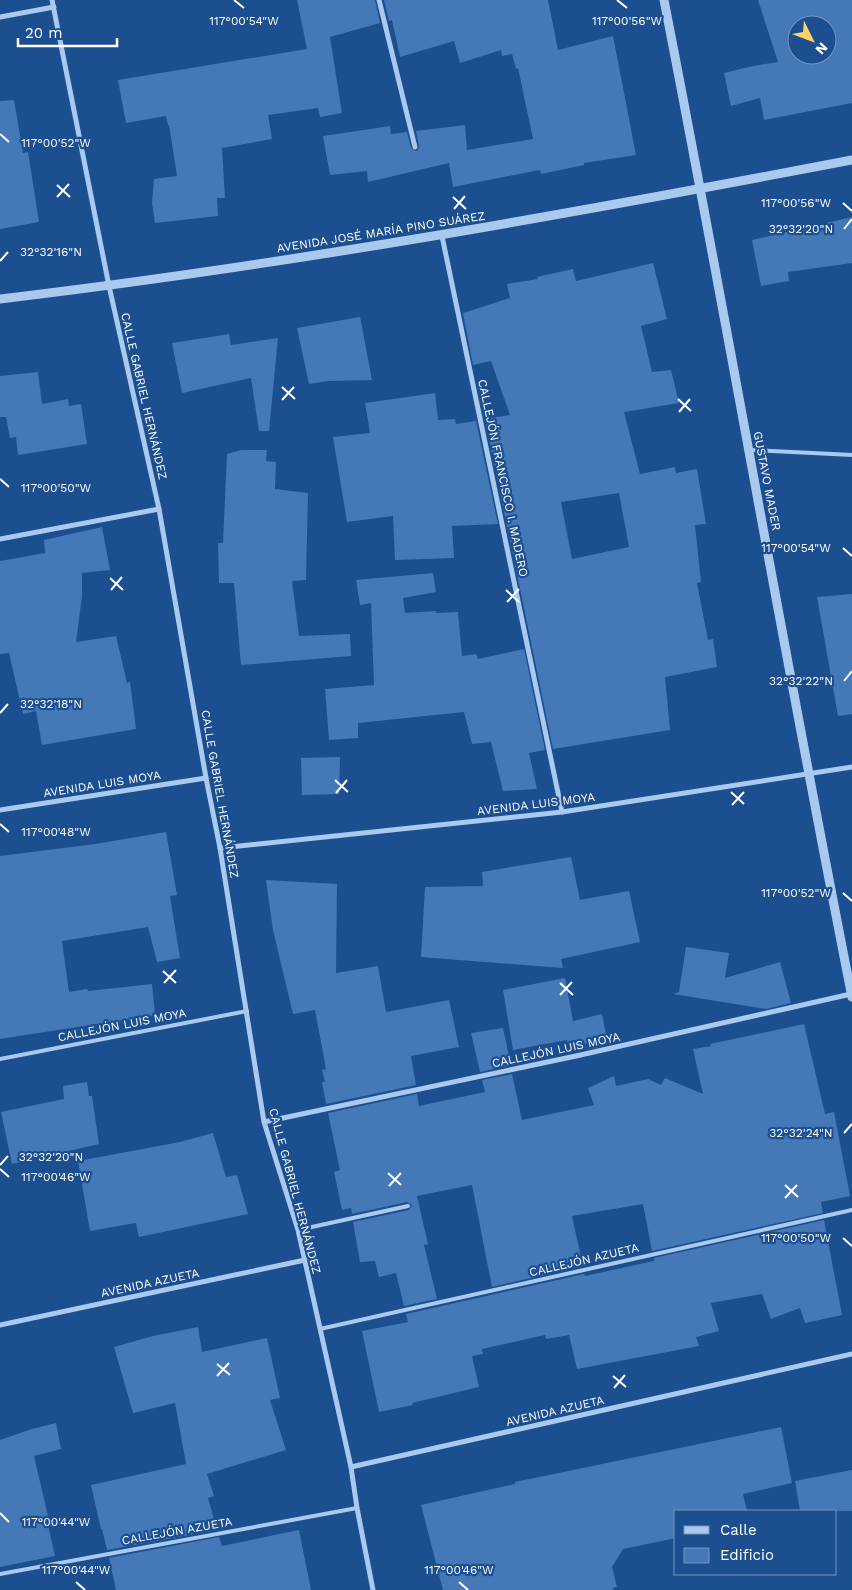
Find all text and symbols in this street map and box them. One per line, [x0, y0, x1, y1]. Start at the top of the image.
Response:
text: 117°00'54"W [209, 14, 279, 28]
text: 117°00'56"W [592, 14, 662, 28]
scale bar [18, 15, 116, 47]
north arrow [787, 15, 837, 65]
text: 20 m [25, 24, 63, 42]
text: N [812, 39, 831, 58]
text: 117°00'52"W [21, 136, 91, 150]
text: 117°00'56"W [761, 196, 831, 210]
street label: AVENIDA JOSÉ MARÍA PINO SUÁREZ [276, 209, 486, 255]
text: 32°32'20"N [769, 222, 833, 236]
text: 32°32'16"N [20, 245, 82, 259]
street label: CALLE GABRIEL HERNÁNDEZ [118, 311, 170, 481]
street label: CALLEJÓN FRANCISCO I. MADERO [475, 378, 531, 578]
street label: GUSTAVO MADER [750, 430, 784, 532]
text: 117°00'50"W [21, 481, 92, 495]
text: 117°00'54"W [761, 541, 831, 555]
text: 32°32'22"N [769, 674, 833, 688]
text: 32°32'18"N [20, 697, 82, 711]
street label: CALLE GABRIEL HERNÁNDEZ [198, 709, 242, 879]
street label: AVENIDA LUIS MOYA [42, 768, 162, 800]
street label: AVENIDA LUIS MOYA [476, 790, 596, 818]
text: 117°00'48"W [21, 825, 91, 839]
text: 117°00'52"W [761, 886, 831, 900]
street label: CALLEJÓN LUIS MOYA [57, 1006, 187, 1044]
street label: CALLEJÓN LUIS MOYA [491, 1030, 621, 1070]
street label: CALLE GABRIEL HERNÁNDEZ [266, 1107, 324, 1275]
text: 32°32'24"N [769, 1126, 833, 1140]
text: 32°32'20"N [19, 1150, 83, 1164]
text: 117°00'46"W [21, 1170, 91, 1184]
text: 117°00'50"W [761, 1231, 832, 1245]
street label: CALLEJÓN AZUETA [528, 1241, 640, 1279]
street label: AVENIDA AZUETA [100, 1266, 201, 1300]
street label: AVENIDA AZUETA [505, 1393, 605, 1429]
legend [674, 1510, 837, 1575]
street label: CALLEJÓN AZUETA [121, 1514, 233, 1548]
text: 117°00'44"W [22, 1515, 91, 1529]
text: Calle [720, 1521, 757, 1539]
text: Edificio [720, 1546, 774, 1564]
text: 117°00'44"W [42, 1563, 111, 1577]
text: 117°00'46"W [424, 1563, 494, 1577]

